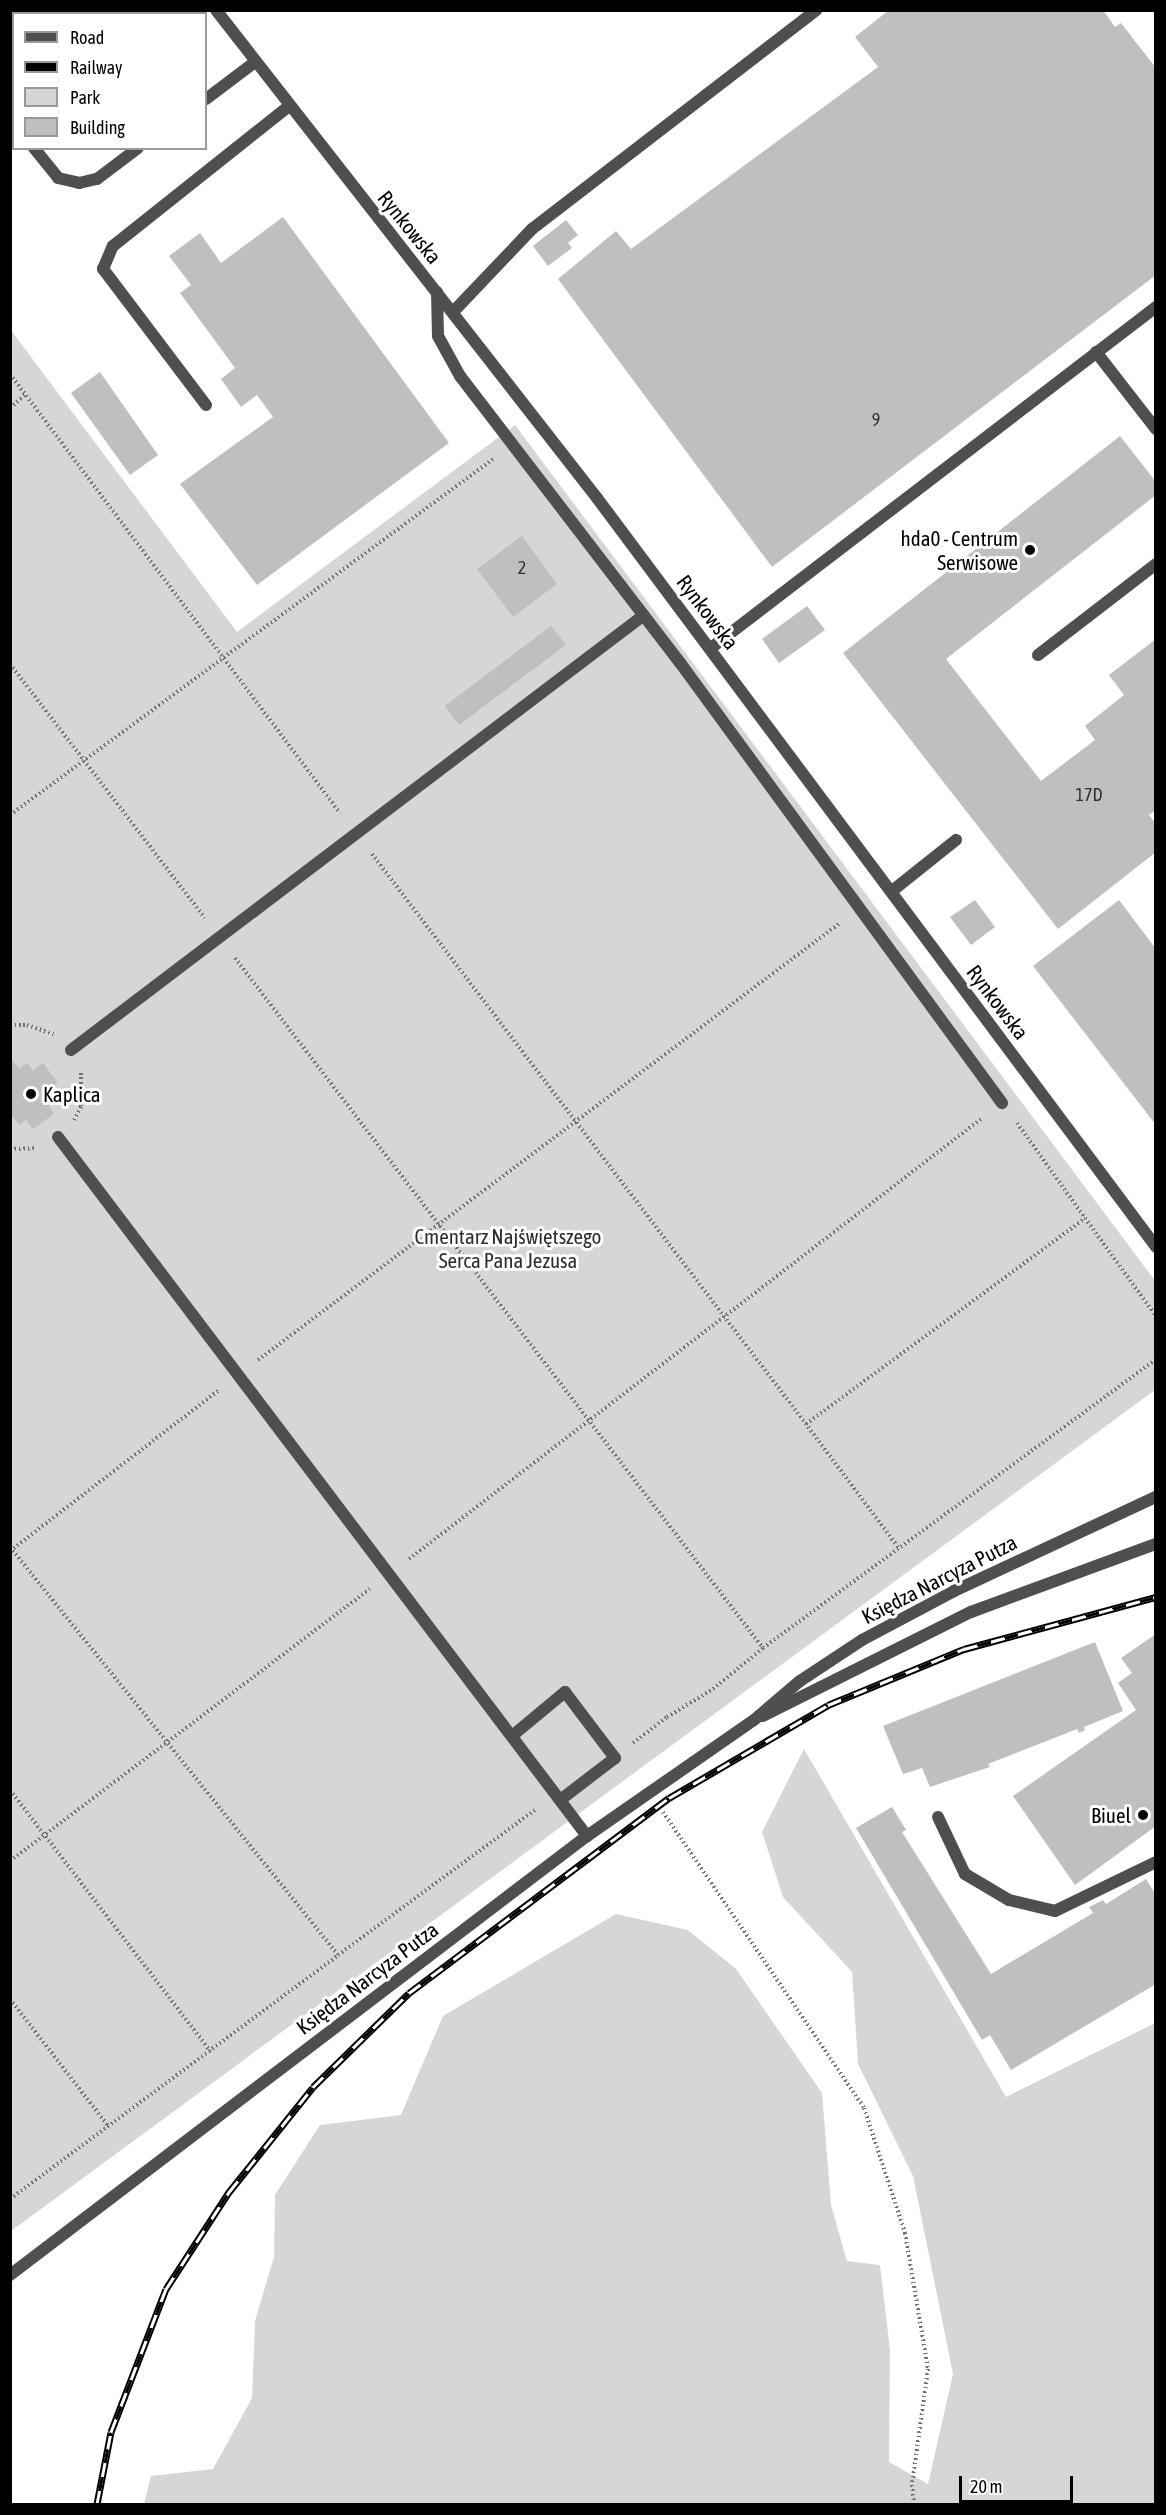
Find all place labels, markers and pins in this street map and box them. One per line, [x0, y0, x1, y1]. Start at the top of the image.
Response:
place label: hda0 - Centrum Serwisowe [901, 525, 1018, 575]
marker: hda0 - Centrum Serwisowe [1023, 543, 1037, 557]
place label: Kaplica [43, 1081, 101, 1107]
marker: Kaplica [24, 1087, 38, 1101]
place label: Biuel [1091, 1802, 1131, 1828]
marker: Biuel [1136, 1808, 1150, 1822]

